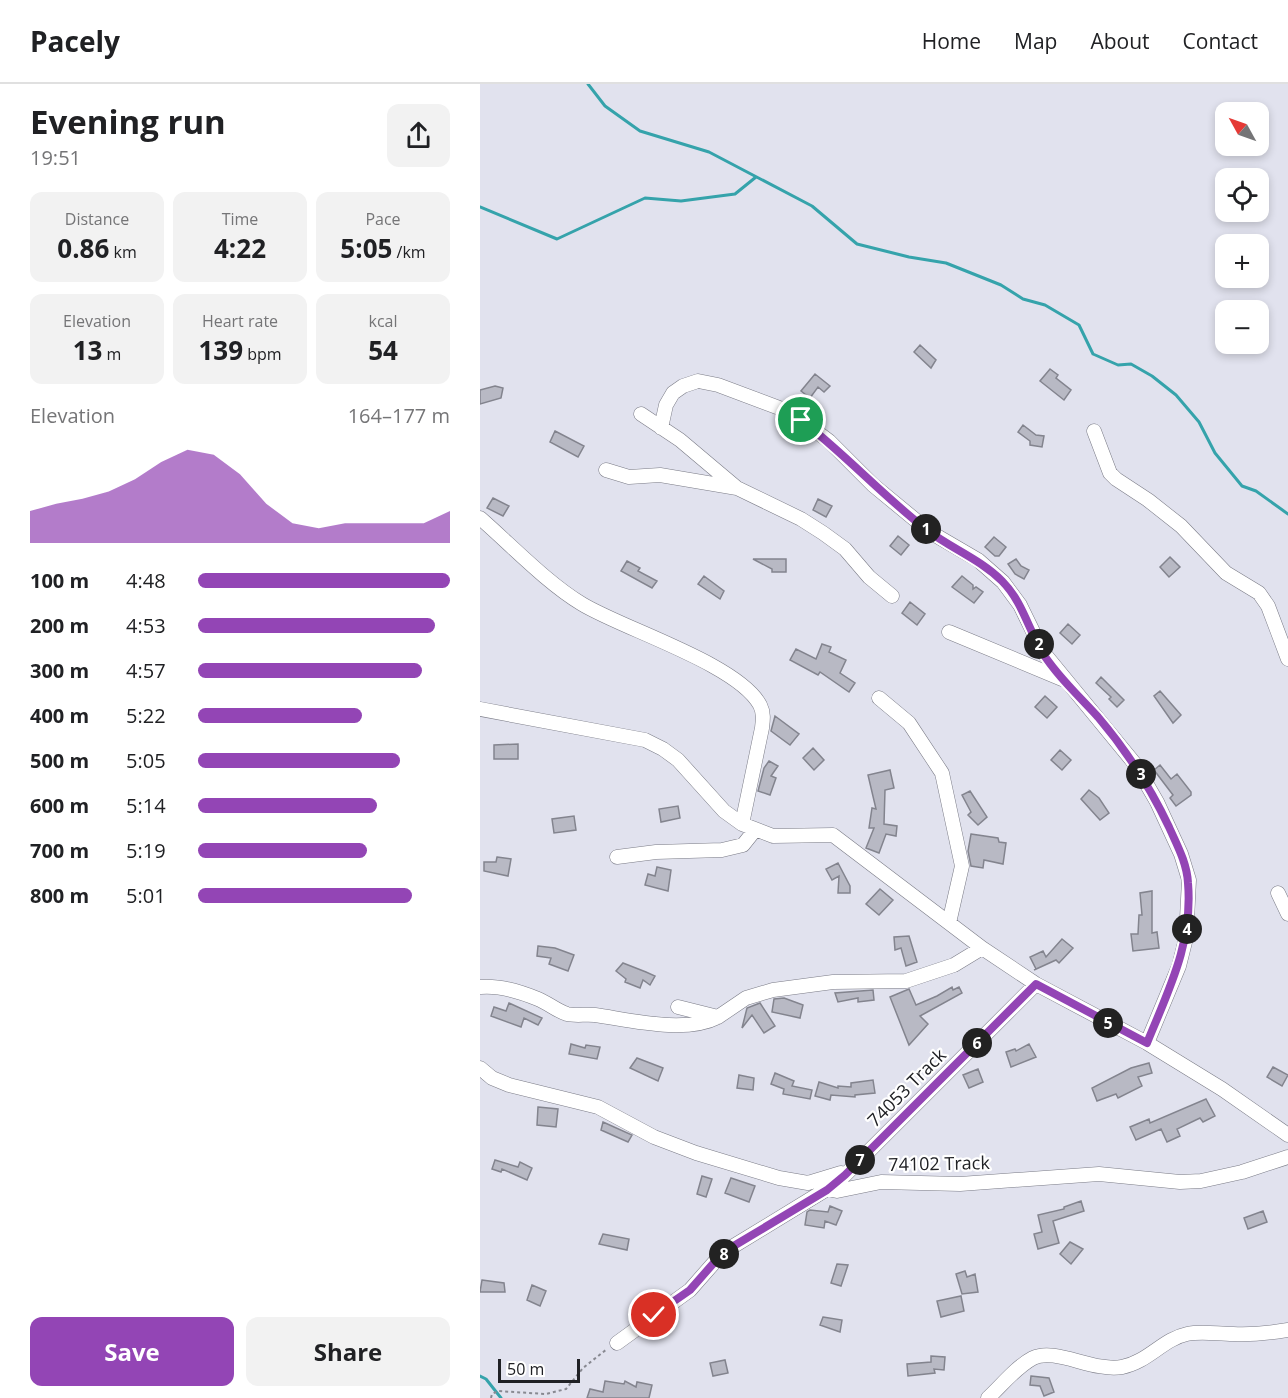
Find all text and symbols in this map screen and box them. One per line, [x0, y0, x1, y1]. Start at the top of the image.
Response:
text: Pacely [30, 22, 120, 60]
text: Home [922, 27, 981, 55]
text: Map [1014, 27, 1057, 55]
text: About [1090, 27, 1150, 55]
text: Contact [1183, 27, 1258, 55]
text: Evening run [30, 99, 226, 144]
north arrow [1215, 102, 1269, 156]
map controls [1215, 102, 1269, 354]
button: share [387, 104, 450, 167]
text: 19:51 [30, 144, 81, 171]
button: locate [1215, 168, 1269, 222]
text: Distance [65, 208, 129, 230]
text: Time [222, 208, 258, 230]
text: Pace [365, 208, 401, 230]
text: 0.86 [57, 230, 109, 266]
text: 4:22 [214, 230, 266, 266]
text: 5:05 [340, 230, 392, 266]
button: + [1215, 234, 1269, 288]
text: km [109, 241, 137, 263]
text: /km [392, 241, 426, 263]
button: − [1215, 300, 1269, 354]
text: Elevation [63, 310, 131, 332]
text: Heart rate [202, 310, 278, 332]
text: kcal [369, 310, 398, 332]
text: 13 [73, 332, 102, 368]
text: 139 [198, 332, 243, 368]
text: 54 [368, 332, 398, 368]
text: m [102, 343, 121, 365]
text: bpm [243, 343, 282, 365]
pin [775, 394, 826, 445]
text: Elevation [30, 402, 115, 429]
text: 164–177 m [348, 402, 450, 429]
icon: arrive [784, 403, 817, 436]
pin: 1 [911, 514, 941, 544]
text: 1 [921, 518, 931, 540]
text: 100 m [30, 567, 89, 594]
text: 4:48 [126, 567, 166, 594]
text: 200 m [30, 612, 89, 639]
text: 4:53 [126, 612, 166, 639]
pin: 2 [1024, 629, 1054, 659]
text: 2 [1034, 633, 1044, 655]
text: 300 m [30, 657, 89, 684]
text: 4:57 [126, 657, 166, 684]
text: 400 m [30, 702, 89, 729]
text: 5:22 [126, 702, 166, 729]
text: 500 m [30, 747, 89, 774]
text: 5:05 [126, 747, 166, 774]
pin: 3 [1126, 759, 1156, 789]
text: 3 [1136, 763, 1146, 785]
text: 600 m [30, 792, 89, 819]
text: 5:14 [126, 792, 166, 819]
text: 700 m [30, 837, 89, 864]
text: 5:19 [126, 837, 166, 864]
text: 800 m [30, 882, 89, 909]
text: 5:01 [126, 882, 166, 909]
pin: 4 [1172, 914, 1202, 944]
text: 4 [1182, 918, 1192, 940]
pin: 5 [1093, 1008, 1123, 1038]
text: 5 [1103, 1012, 1113, 1034]
pin: 6 [962, 1028, 992, 1058]
text: 6 [972, 1032, 982, 1054]
street label: 74053 Track [862, 1043, 951, 1132]
pin: 7 [845, 1145, 875, 1175]
text: 7 [855, 1149, 865, 1171]
street label: 74102 Track [888, 1150, 990, 1176]
pin: 8 [709, 1239, 739, 1269]
text: 8 [719, 1243, 729, 1265]
pin [628, 1289, 679, 1340]
icon: check [637, 1298, 670, 1331]
button: Save [30, 1317, 234, 1386]
button: Share [246, 1317, 450, 1386]
scale bar [498, 1356, 580, 1384]
text: 50 m [507, 1358, 544, 1380]

